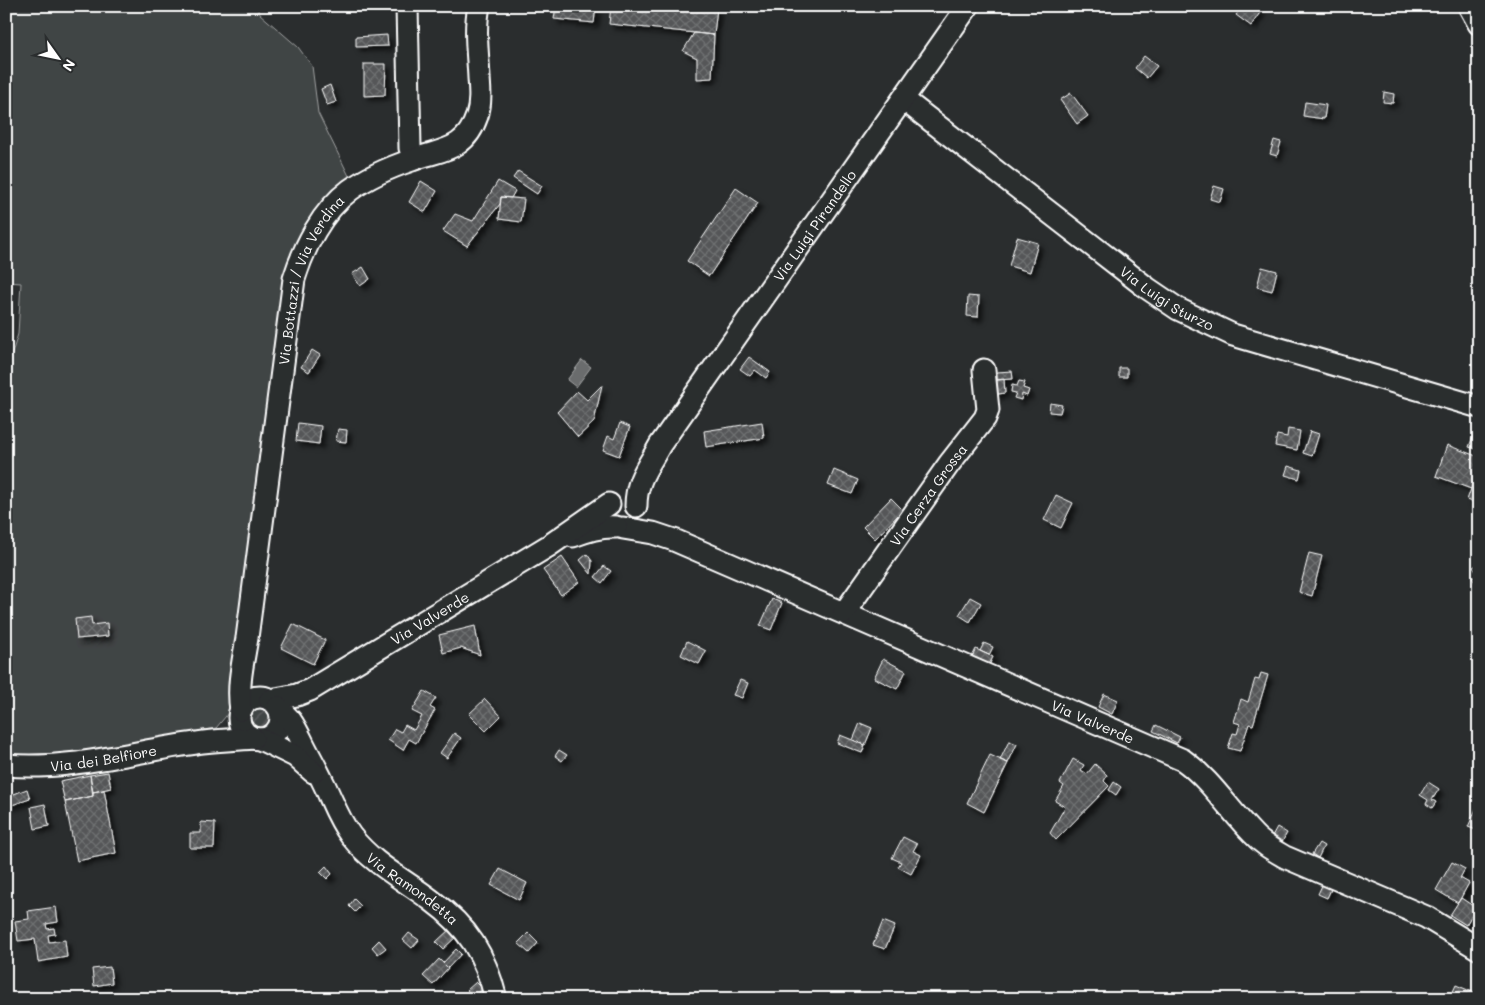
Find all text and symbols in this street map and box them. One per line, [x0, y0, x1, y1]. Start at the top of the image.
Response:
north arrow [32, 32, 82, 82]
text: N [58, 56, 80, 75]
street label: Via Luigi Pirandello [769, 166, 860, 285]
street label: Via Bottazzi / Via Verdina [273, 191, 348, 366]
street label: Via Luigi Sturzo [1116, 261, 1217, 334]
street label: Via Cerza Grossa [885, 440, 971, 550]
street label: Via Valverde [387, 587, 472, 649]
street label: Via Valverde [1049, 695, 1137, 747]
street label: Via dei Belfiore [49, 740, 158, 775]
street label: Via Ramondetta [363, 848, 463, 928]

